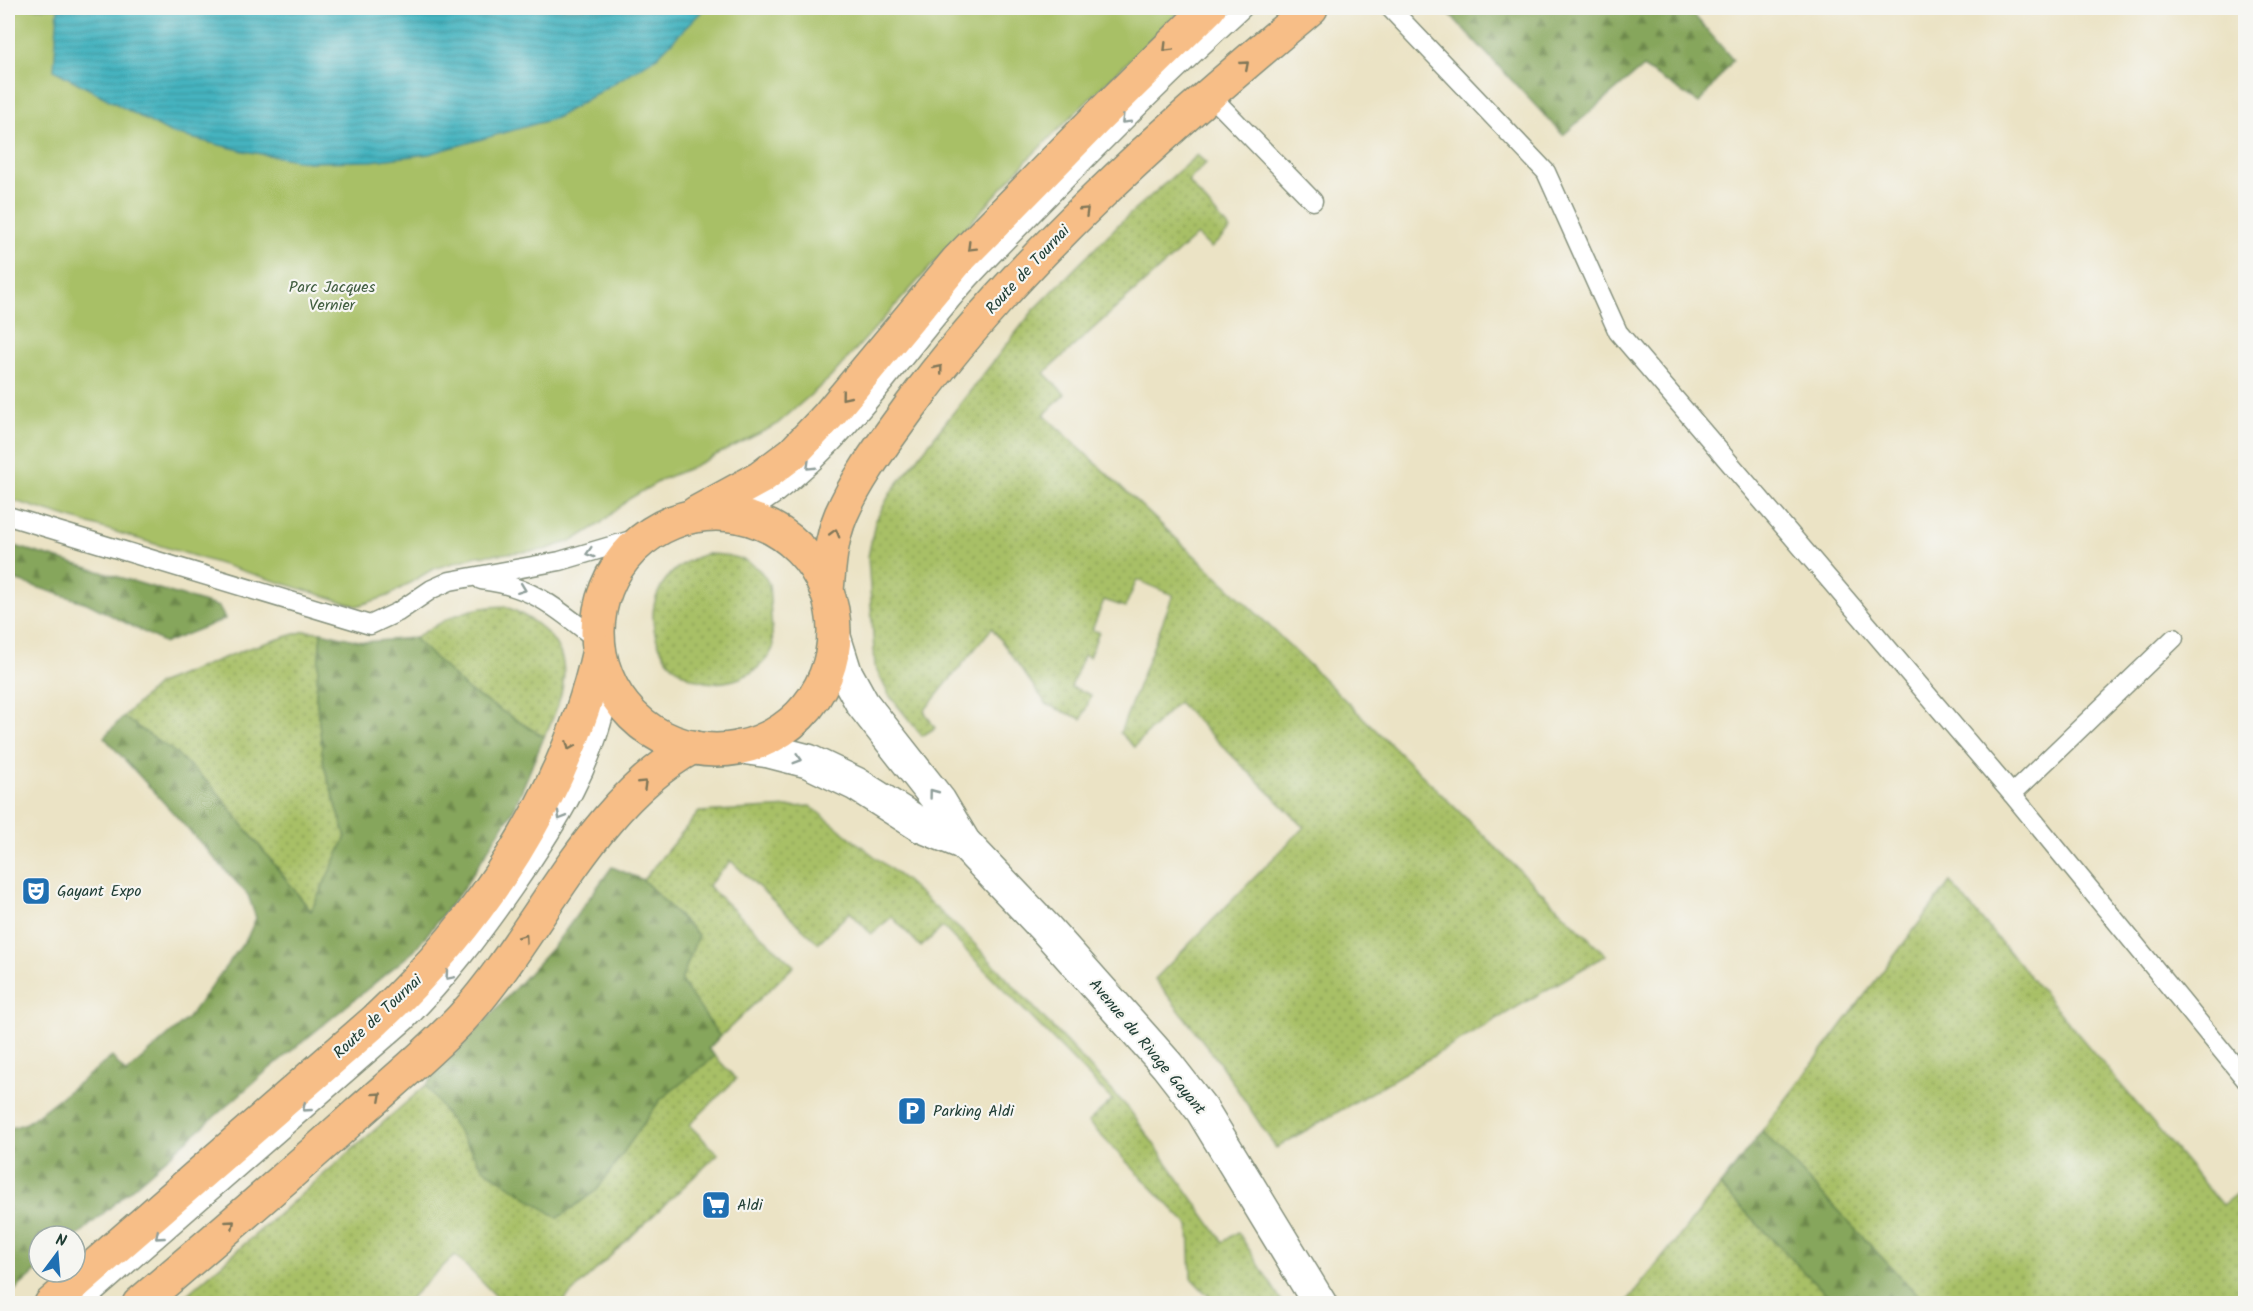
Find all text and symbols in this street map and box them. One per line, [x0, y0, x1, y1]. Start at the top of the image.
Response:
one-way arrow [1163, 40, 1174, 51]
one-way arrow [1238, 61, 1249, 72]
one-way arrow [1121, 113, 1132, 124]
one-way arrow [1078, 207, 1089, 218]
street label: Route de Tournai [980, 219, 1077, 320]
one-way arrow [968, 239, 979, 250]
park label: Parc Jacques Vernier [289, 275, 375, 318]
one-way arrow [931, 365, 942, 376]
one-way arrow [842, 389, 853, 400]
one-way arrow [806, 458, 817, 469]
one-way arrow [828, 528, 840, 539]
one-way arrow [585, 546, 595, 558]
one-way arrow [516, 581, 526, 594]
one-way arrow [565, 740, 577, 751]
one-way arrow [793, 751, 803, 764]
one-way arrow [637, 780, 647, 791]
one-way arrow [930, 789, 941, 800]
one-way arrow [556, 810, 568, 820]
theatre icon: Gayant Expo [20, 875, 52, 907]
place label: Gayant Expo [57, 879, 142, 904]
one-way arrow [517, 934, 528, 945]
street label: Route de Tournai [328, 968, 429, 1065]
one-way arrow [445, 969, 456, 980]
street label: Avenue du Rivage Gayant [1082, 973, 1212, 1121]
one-way arrow [371, 1092, 382, 1103]
parking icon: Parking Aldi [896, 1095, 928, 1127]
place label: Parking Aldi [933, 1099, 1015, 1124]
one-way arrow [302, 1101, 313, 1112]
supermarket icon: Aldi [700, 1189, 732, 1221]
place label: Aldi [737, 1193, 764, 1218]
one-way arrow [224, 1221, 235, 1232]
north arrow [27, 1224, 87, 1284]
text: N [52, 1228, 69, 1254]
one-way arrow [155, 1229, 166, 1240]

